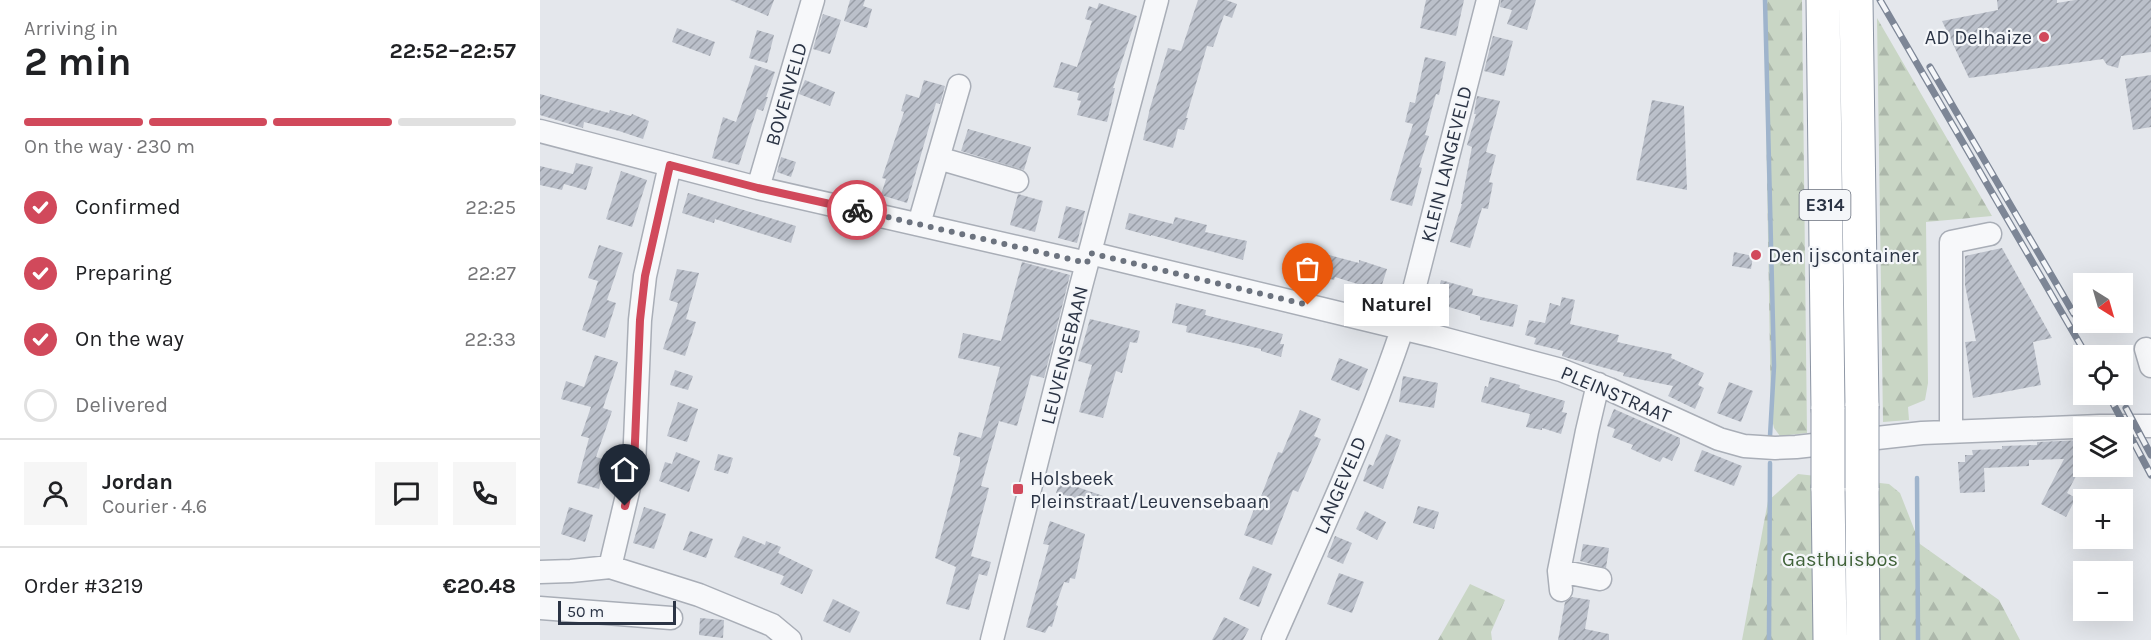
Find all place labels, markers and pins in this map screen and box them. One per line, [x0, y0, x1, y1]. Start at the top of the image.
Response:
place label: AD Delhaize [1925, 26, 2032, 49]
marker: AD Delhaize [2037, 30, 2051, 44]
pin [1282, 243, 1333, 305]
place label: Den ijscontainer [1768, 244, 1919, 267]
marker: Den ijscontainer [1749, 248, 1763, 262]
callout: Naturel [1344, 284, 1449, 326]
pin [599, 444, 650, 506]
place label: Holsbeek Pleinstraat/Leuvensebaan [1030, 467, 1269, 513]
marker: Holsbeek Pleinstraat/Leuvensebaan [1011, 482, 1025, 496]

